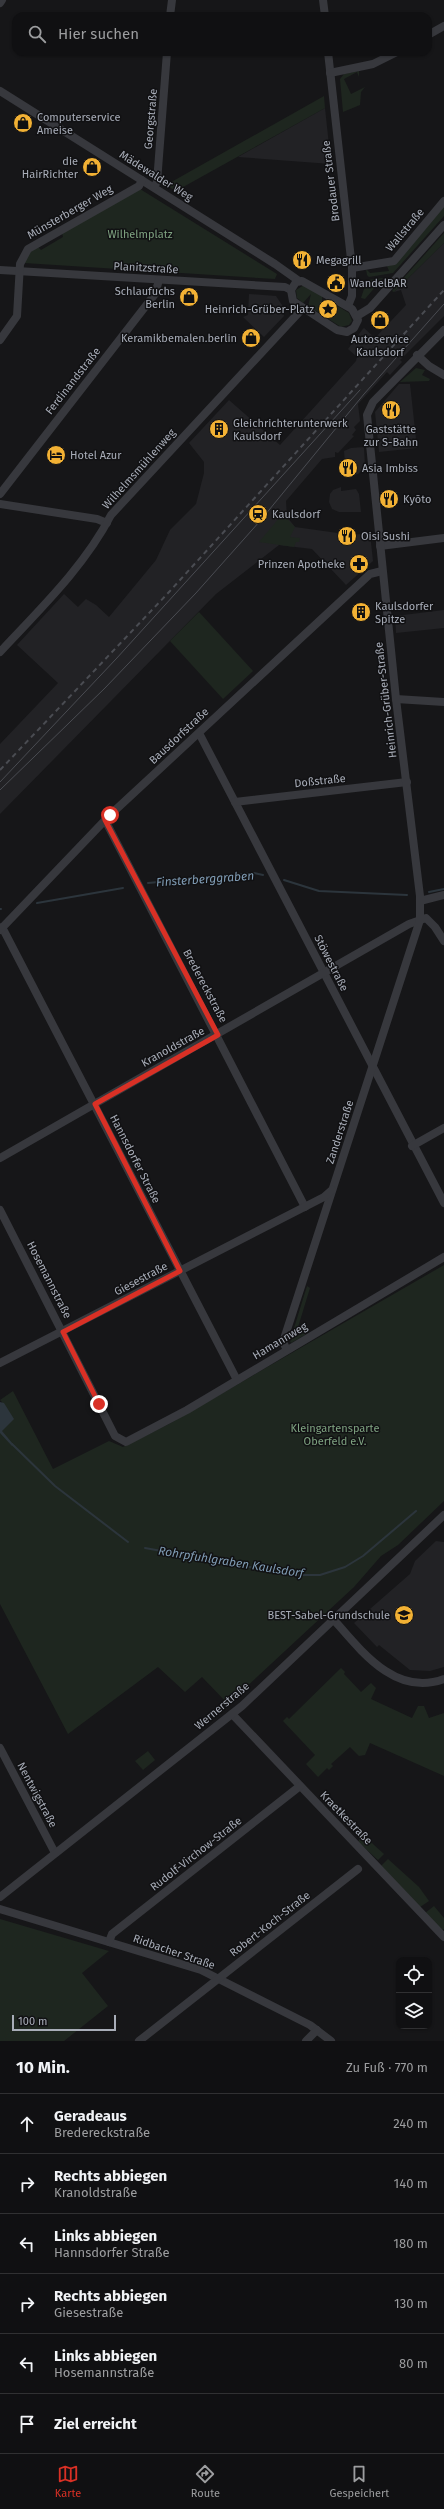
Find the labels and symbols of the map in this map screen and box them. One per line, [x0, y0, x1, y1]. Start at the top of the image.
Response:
street label: Georgstraße [142, 88, 160, 150]
place label: Computerservice Ameise [37, 111, 121, 137]
shop icon: Computerservice Ameise [12, 112, 34, 134]
street label: Brodauer Straße [320, 140, 342, 222]
street label: Mädewalder Weg [117, 148, 195, 204]
place label: die HairRichter [22, 155, 79, 181]
shop icon: die HairRichter [81, 156, 103, 178]
street label: Münsterberger Weg [25, 182, 115, 242]
street label: Wallstraße [383, 206, 427, 254]
park label: Wilhelmplatz [108, 228, 173, 241]
restaurant icon: Megagrill [291, 249, 313, 271]
place label: Megagrill [316, 254, 361, 267]
street label: Planitzstraße [113, 260, 179, 276]
public building icon: WandelBAR [325, 272, 347, 294]
place label: WandelBAR [350, 277, 407, 290]
place label: Schlaufuchs Berlin [115, 285, 175, 311]
shop icon: Schlaufuchs Berlin [178, 286, 200, 308]
place icon: Heinrich-Grüber-Platz [317, 298, 339, 320]
place label: Heinrich-Grüber-Platz [205, 303, 314, 316]
shop icon: Autoservice Kaulsdorf [369, 309, 391, 331]
shop icon: Keramikbemalen.berlin [240, 327, 262, 349]
place label: Keramikbemalen.berlin [121, 332, 237, 345]
place label: Autoservice Kaulsdorf [351, 333, 409, 359]
street label: Ferdinandstraße [43, 345, 103, 417]
restaurant icon: Gaststätte zur S-Bahn [380, 399, 402, 421]
place label: Gleichrichterunterwerk Kaulsdorf [233, 417, 348, 443]
building icon: Gleichrichterunterwerk Kaulsdorf [208, 418, 230, 440]
place label: Gaststätte zur S-Bahn [364, 423, 418, 449]
street label: Wilhelmsmühlenweg [100, 426, 179, 512]
hotel icon: Hotel Azur [45, 444, 67, 466]
place label: Hotel Azur [70, 449, 122, 462]
restaurant icon: Asia Imbiss [337, 457, 359, 479]
place label: Asia Imbiss [362, 462, 418, 475]
restaurant icon: Kyōto [378, 488, 400, 510]
place label: Kyōto [403, 493, 431, 506]
station icon: Kaulsdorf [247, 503, 269, 525]
place label: Kaulsdorf [272, 508, 321, 521]
restaurant icon: Oisi Sushi [336, 525, 358, 547]
place label: Oisi Sushi [361, 530, 410, 543]
pharmacy icon: Prinzen Apotheke [348, 553, 370, 575]
place label: Prinzen Apotheke [258, 558, 345, 571]
place label: Kaulsdorfer Spitze [375, 600, 434, 626]
building icon: Kaulsdorfer Spitze [350, 601, 372, 623]
street label: Heinrich-Grüber-Straße [372, 641, 400, 759]
street label: Bausdorfstraße [147, 705, 211, 767]
street label: Doßstraße [294, 772, 346, 790]
route start [101, 806, 119, 824]
water label: Finsterberggraben [155, 869, 255, 889]
street label: Stöwestraße [311, 933, 351, 993]
street label: Bredereckstraße [180, 947, 230, 1025]
street label: Kranoldstraße [139, 1024, 207, 1070]
street label: Zanderstraße [324, 1099, 356, 1165]
street label: Hannsdorfer Straße [107, 1112, 163, 1206]
street label: Hosemannstraße [24, 1239, 74, 1321]
street label: Giesestraße [112, 1259, 170, 1299]
street label: Hamannweg [250, 1319, 310, 1362]
route end [90, 1395, 108, 1413]
park label: Kleingartensparte Oberfeld e.V. [291, 1422, 379, 1448]
water label: Rohrpfuhlgraben Kaulsdorf [157, 1544, 307, 1581]
school or university icon: BEST-Sabel-Grundschule [393, 1604, 415, 1626]
place label: BEST-Sabel-Grundschule [268, 1609, 390, 1622]
street label: Wernerstraße [192, 1679, 252, 1733]
street label: Nentwigstraße [14, 1760, 60, 1830]
street label: Kraetkestraße [317, 1789, 375, 1847]
street label: Rudolf-Virchow-Straße [148, 1814, 244, 1894]
street label: Robert-Koch-Straße [227, 1889, 313, 1959]
street label: Ridbacher Straße [131, 1932, 217, 1972]
scale bar [12, 2013, 116, 2032]

